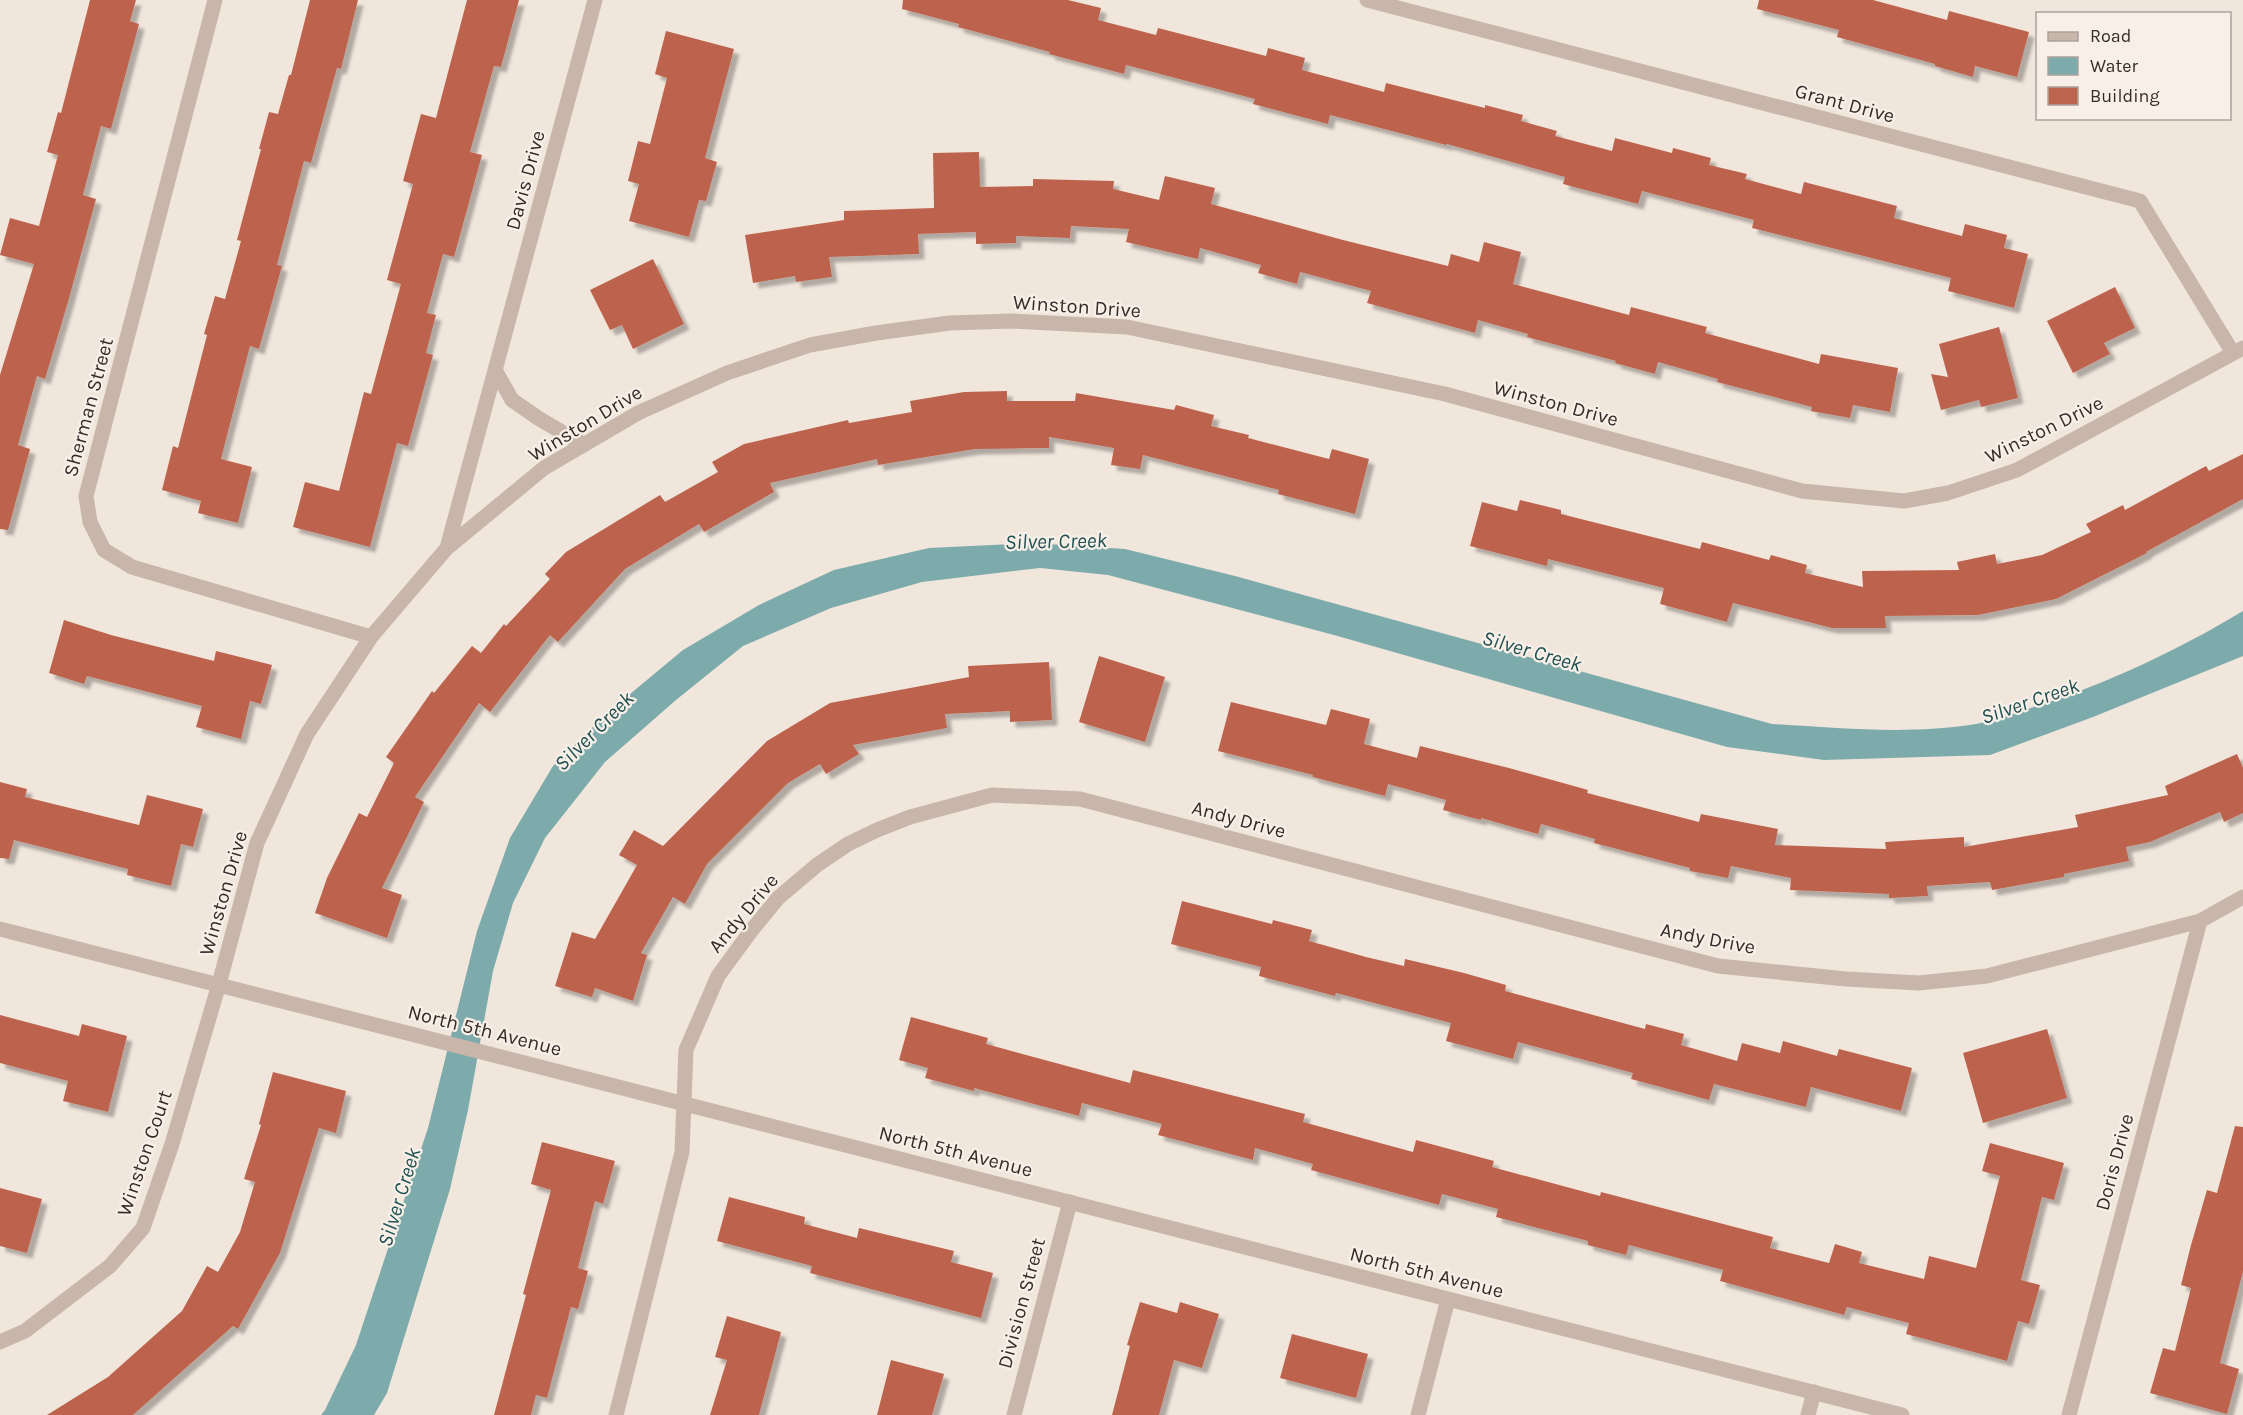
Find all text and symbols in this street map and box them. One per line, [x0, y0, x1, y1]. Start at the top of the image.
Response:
legend [2036, 12, 2231, 120]
text: Road [2090, 25, 2131, 47]
text: Water [2090, 55, 2138, 77]
street label: Grant Drive [1793, 79, 1897, 128]
text: Building [2090, 85, 2160, 107]
street label: Davis Drive [501, 128, 550, 232]
street label: Winston Drive [1012, 291, 1142, 322]
street label: Sherman Street [59, 335, 118, 479]
street label: Winston Drive [1491, 376, 1621, 431]
street label: Winston Drive [524, 381, 646, 466]
street label: Winston Drive [1981, 391, 2107, 468]
water label: Silver Creek [1005, 528, 1108, 554]
water label: Silver Creek [1480, 625, 1585, 677]
water label: Silver Creek [1978, 673, 2083, 729]
water label: Silver Creek [549, 686, 639, 776]
street label: Andy Drive [1189, 796, 1288, 843]
street label: Winston Drive [195, 828, 252, 958]
street label: Andy Drive [704, 869, 783, 958]
street label: Andy Drive [1659, 918, 1757, 959]
street label: North 5th Avenue [406, 1000, 564, 1061]
street label: Winston Court [112, 1087, 177, 1219]
street label: Doris Drive [2091, 1111, 2138, 1213]
street label: North 5th Avenue [877, 1121, 1035, 1182]
water label: Silver Creek [373, 1144, 426, 1249]
street label: Division Street [993, 1235, 1050, 1371]
street label: North 5th Avenue [1348, 1242, 1506, 1303]

